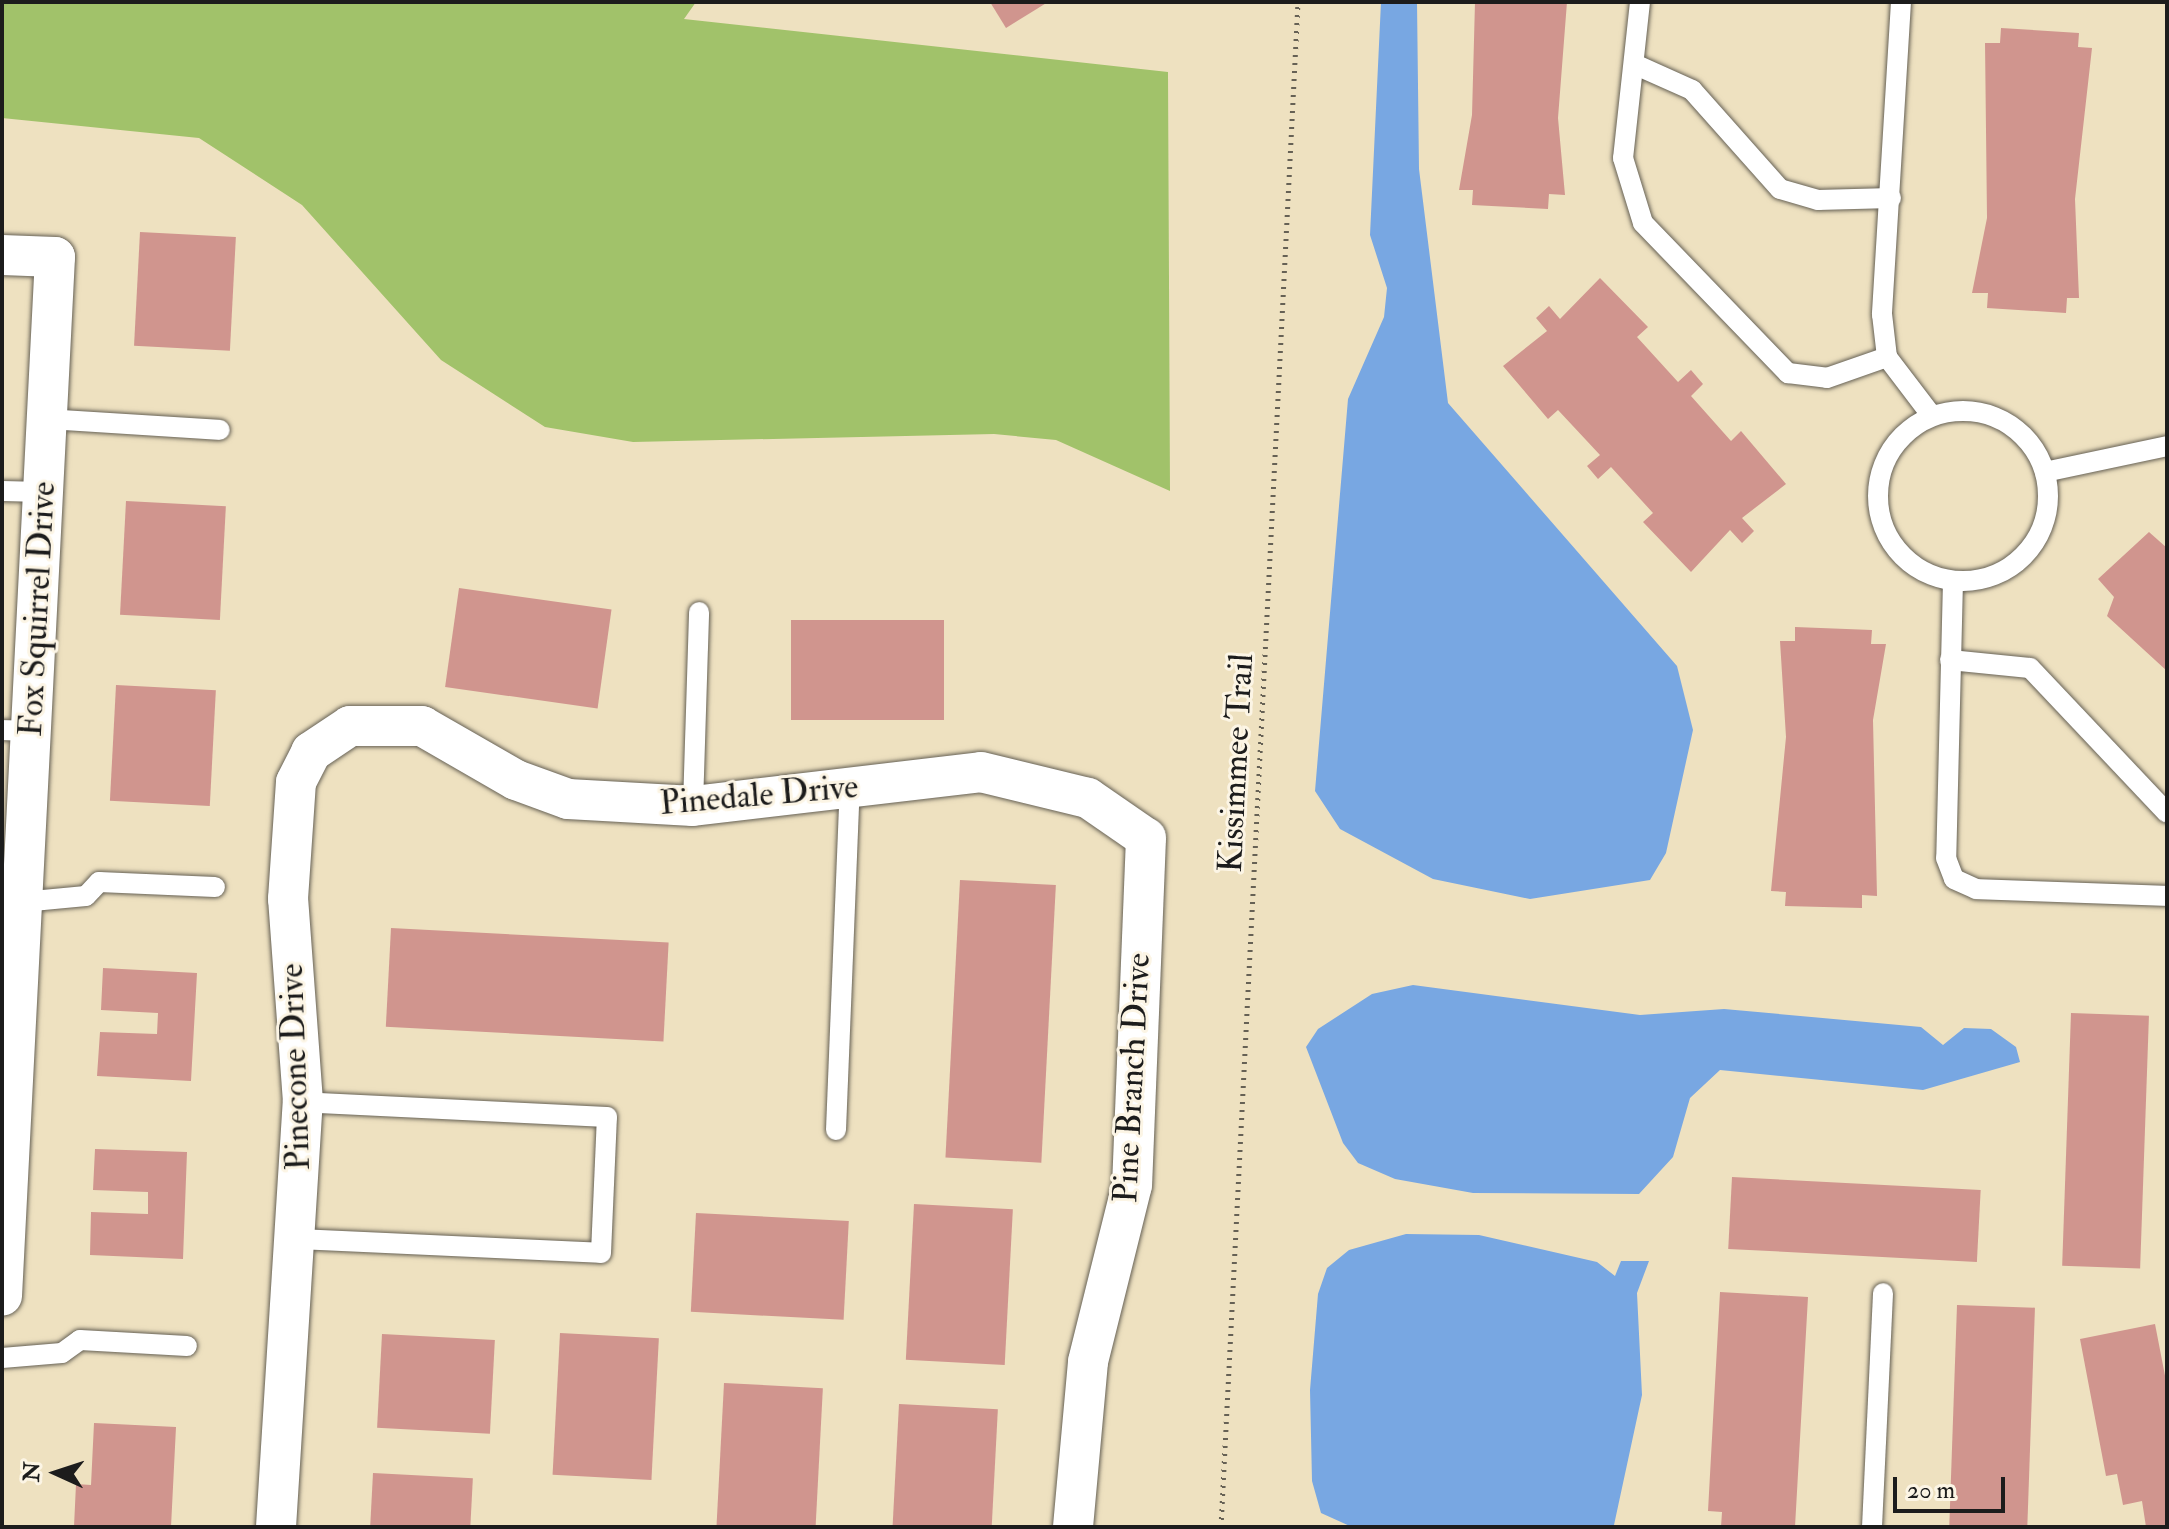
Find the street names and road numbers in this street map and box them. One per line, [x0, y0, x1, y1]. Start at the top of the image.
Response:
street label: Fox Squirrel Drive [10, 480, 64, 738]
street label: Kissimmee Trail [1210, 652, 1262, 874]
street label: Pinedale Drive [658, 766, 860, 824]
street label: Pine Branch Drive [1105, 952, 1159, 1204]
street label: Pinecone Drive [271, 963, 319, 1171]

